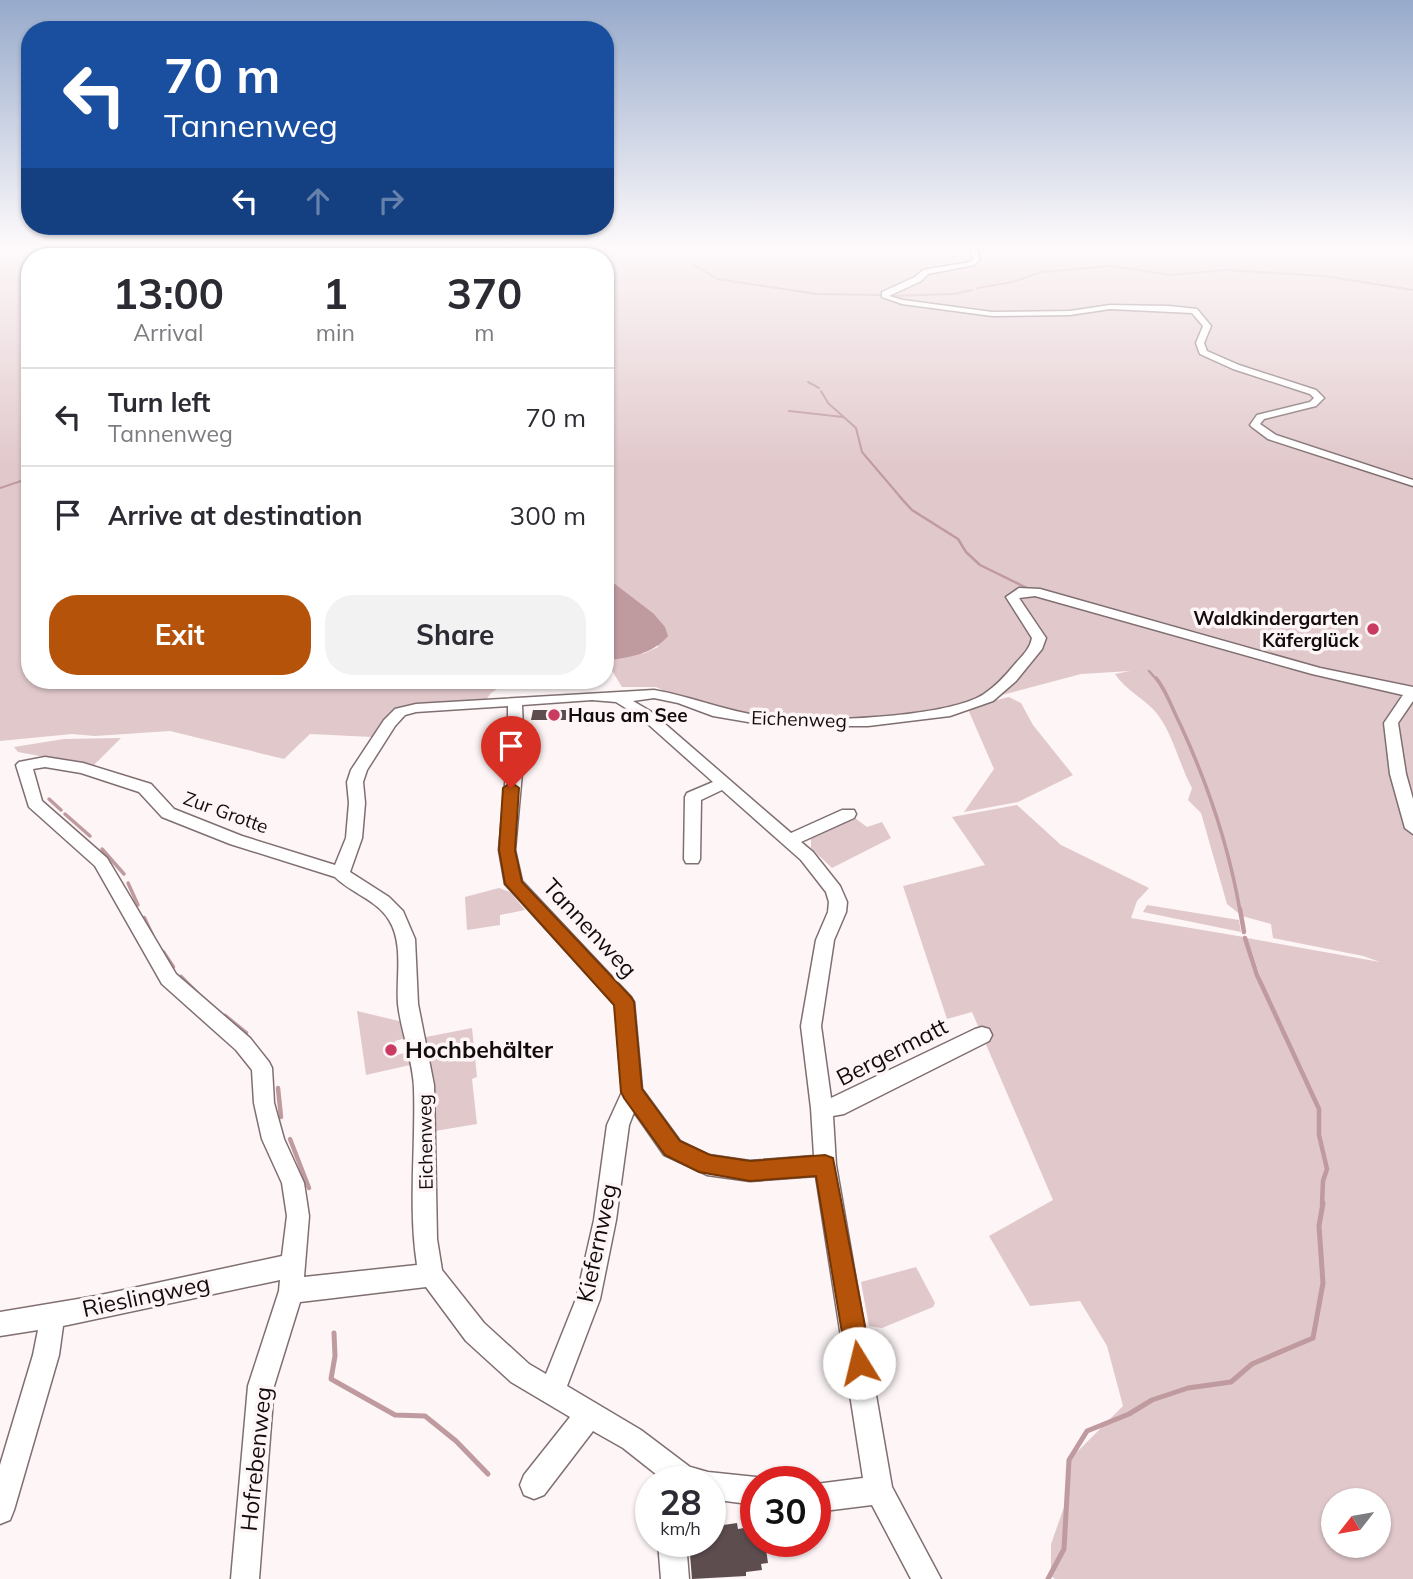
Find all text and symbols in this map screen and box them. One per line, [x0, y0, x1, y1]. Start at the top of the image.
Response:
text: 70 m [164, 44, 280, 105]
icon: left [49, 49, 140, 140]
text: Tannenweg [164, 105, 338, 145]
icon: left [226, 182, 264, 220]
icon: ahead [299, 182, 337, 220]
icon: right [372, 182, 410, 220]
text: 13:00 [113, 267, 224, 320]
text: 1 [323, 267, 348, 320]
text: 370 [447, 267, 522, 320]
text: Arrival [133, 318, 204, 347]
text: min [316, 318, 355, 347]
text: m [474, 318, 495, 347]
text: Turn left [108, 386, 210, 419]
icon: left [49, 398, 87, 436]
text: 70 m [525, 401, 586, 434]
text: Tannenweg [108, 419, 233, 448]
icon: arrive [49, 496, 87, 534]
text: Arrive at destination [108, 499, 363, 532]
text: 300 m [510, 499, 586, 532]
button: Exit [49, 595, 311, 675]
button: Share [325, 595, 586, 675]
place label: Waldkindergarten Käferglück [1193, 606, 1360, 652]
marker: Waldkindergarten Käferglück [1365, 621, 1381, 637]
place label: Haus am See [568, 703, 688, 727]
street label: Eichenweg [751, 705, 847, 733]
marker: Haus am See [546, 707, 562, 723]
pin [481, 716, 541, 788]
icon: arrive [492, 727, 530, 765]
street label: Zur Grotte [180, 786, 272, 838]
street label: Tannenweg [537, 872, 644, 983]
street label: Bergermatt [831, 1011, 952, 1092]
place label: Hochbehälter [405, 1035, 553, 1064]
marker: Hochbehälter [383, 1042, 399, 1058]
street label: Eichenweg [412, 1094, 438, 1190]
street label: Kiefernweg [570, 1181, 623, 1305]
street label: Rieslingweg [79, 1268, 212, 1323]
position arrow [822, 1326, 896, 1400]
street label: Hofrebenweg [234, 1385, 278, 1533]
speed limit sign: 30 [740, 1466, 831, 1557]
text: 28 [659, 1480, 702, 1524]
north arrow [1321, 1488, 1391, 1558]
map controls [1321, 1488, 1391, 1558]
text: km/h [660, 1517, 701, 1540]

